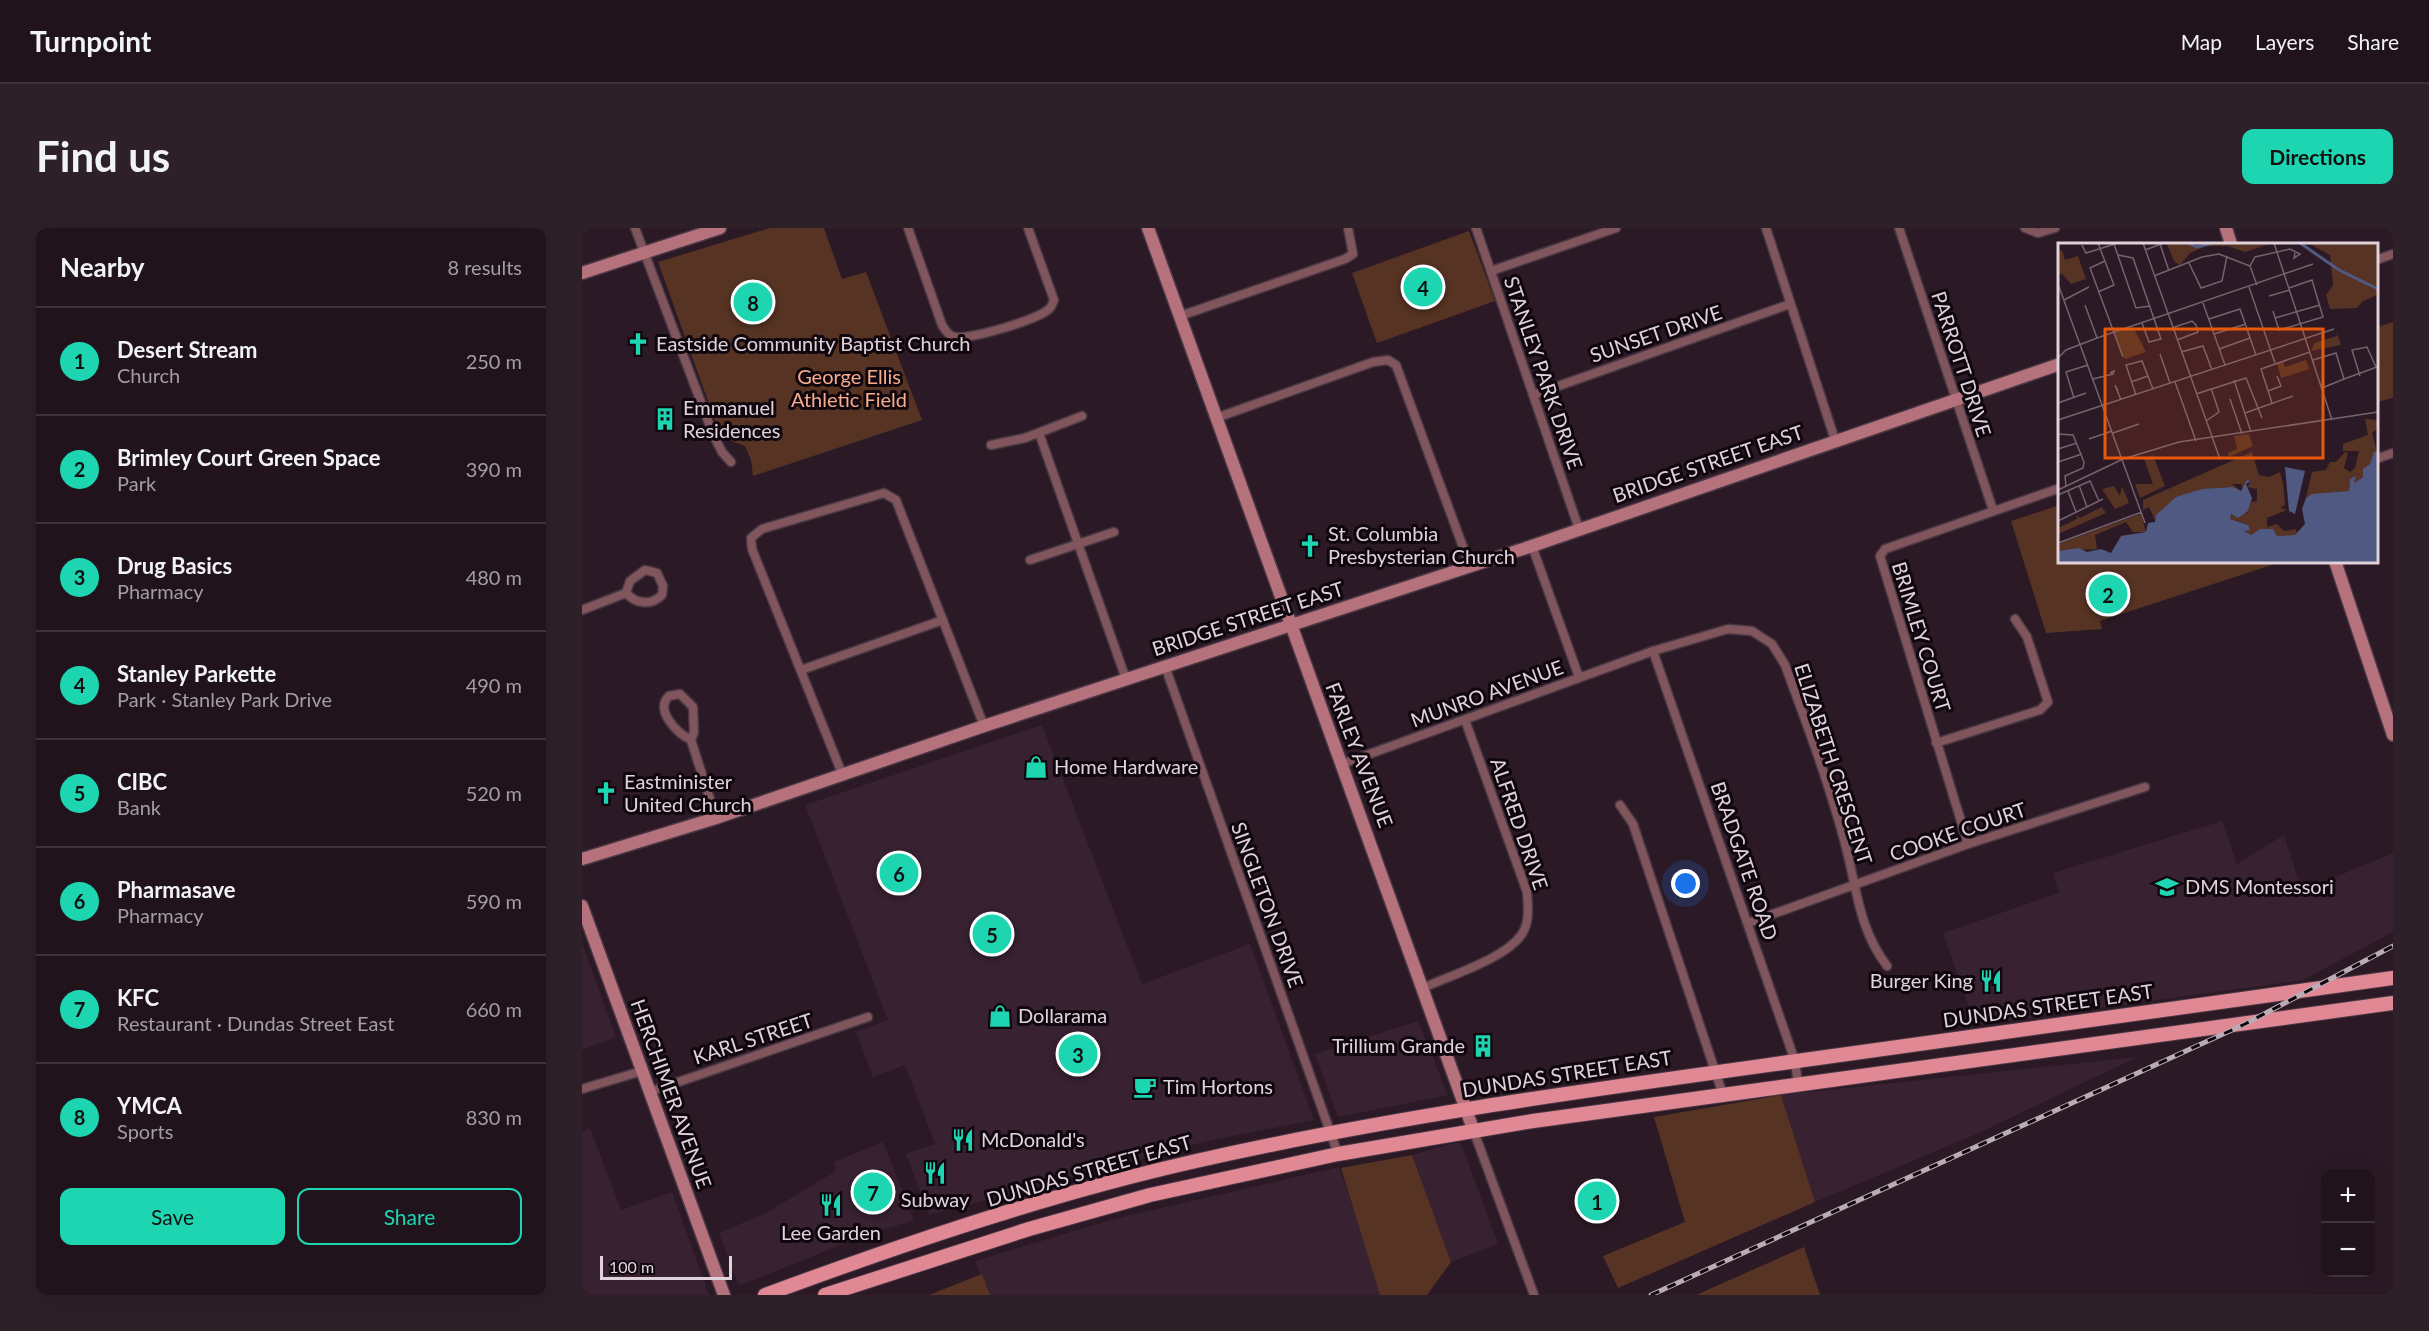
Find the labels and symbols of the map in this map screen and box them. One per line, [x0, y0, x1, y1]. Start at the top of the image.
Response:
inset map [2058, 243, 2378, 562]
pin: 4 [1404, 264, 1442, 310]
street label: STANLEY PARK DRIVE [1500, 273, 1588, 472]
pin: 8 [734, 280, 772, 325]
street label: PARROTT DRIVE [1927, 288, 1997, 439]
street label: SUNSET DRIVE [1587, 299, 1725, 367]
church icon: Eastside Community Baptist Church [625, 331, 651, 357]
place label: Eastside Community Baptist Church [656, 331, 970, 355]
park label: George Ellis Athletic Field [791, 364, 907, 411]
place label: Emmanuel Residences [683, 395, 780, 442]
building icon: Emmanuel Residences [652, 406, 678, 432]
street label: BRIDGE STREET EAST [1609, 419, 1806, 507]
place label: St. Columbia Presbysterian Church [1328, 521, 1515, 568]
church icon: St. Columbia Presbysterian Church [1297, 533, 1323, 559]
street label: BRIMLEY COURT [1888, 559, 1956, 715]
pin: 2 [2088, 572, 2128, 616]
street label: BRIDGE STREET EAST [1149, 576, 1347, 660]
street label: MUNRO AVENUE [1407, 654, 1566, 732]
street label: ELIZABETH CRESCENT [1790, 660, 1878, 867]
street label: FARLEY AVENUE [1321, 679, 1399, 830]
shop icon: Home Hardware [1023, 754, 1049, 780]
place label: Home Hardware [1054, 754, 1198, 778]
street label: ALFRED DRIVE [1486, 755, 1554, 893]
place label: Eastminister United Church [624, 769, 752, 816]
street label: BRADGATE ROAD [1707, 778, 1783, 943]
church icon: Eastminister United Church [593, 780, 619, 806]
street label: COOKE COURT [1886, 796, 2029, 866]
street label: SINGLETON DRIVE [1227, 819, 1309, 991]
pin: 6 [880, 850, 918, 896]
your location [1671, 869, 1700, 898]
school or university icon: DMS Montessori [2154, 874, 2180, 900]
place label: DMS Montessori [2185, 874, 2334, 898]
pin: 5 [972, 912, 1012, 956]
place label: Burger King [1870, 968, 1973, 992]
restaurant icon: Burger King [1978, 968, 2004, 994]
street label: DUNDAS STREET EAST [1941, 978, 2155, 1032]
street label: HERCHIMER AVENUE [627, 996, 717, 1192]
shop icon: Dollarama [987, 1003, 1013, 1029]
place label: Dollarama [1018, 1003, 1107, 1027]
street label: KARL STREET [690, 1007, 816, 1069]
pin: 3 [1058, 1032, 1098, 1076]
place label: Trillium Grande [1332, 1033, 1465, 1057]
building icon: Trillium Grande [1470, 1033, 1496, 1059]
street label: DUNDAS STREET EAST [1460, 1045, 1674, 1101]
cafe icon: Tim Hortons [1132, 1074, 1158, 1100]
place label: Tim Hortons [1163, 1074, 1273, 1098]
restaurant icon: McDonald's [950, 1127, 976, 1153]
place label: McDonald's [981, 1127, 1085, 1151]
street label: DUNDAS STREET EAST [984, 1129, 1194, 1211]
restaurant icon: Subway [922, 1160, 948, 1186]
pin: 7 [854, 1170, 892, 1214]
pin: 1 [1578, 1178, 1616, 1224]
place label: Subway [901, 1187, 970, 1211]
restaurant icon: Lee Garden [818, 1192, 844, 1218]
place label: Lee Garden [781, 1220, 881, 1244]
scale bar [600, 1253, 732, 1280]

